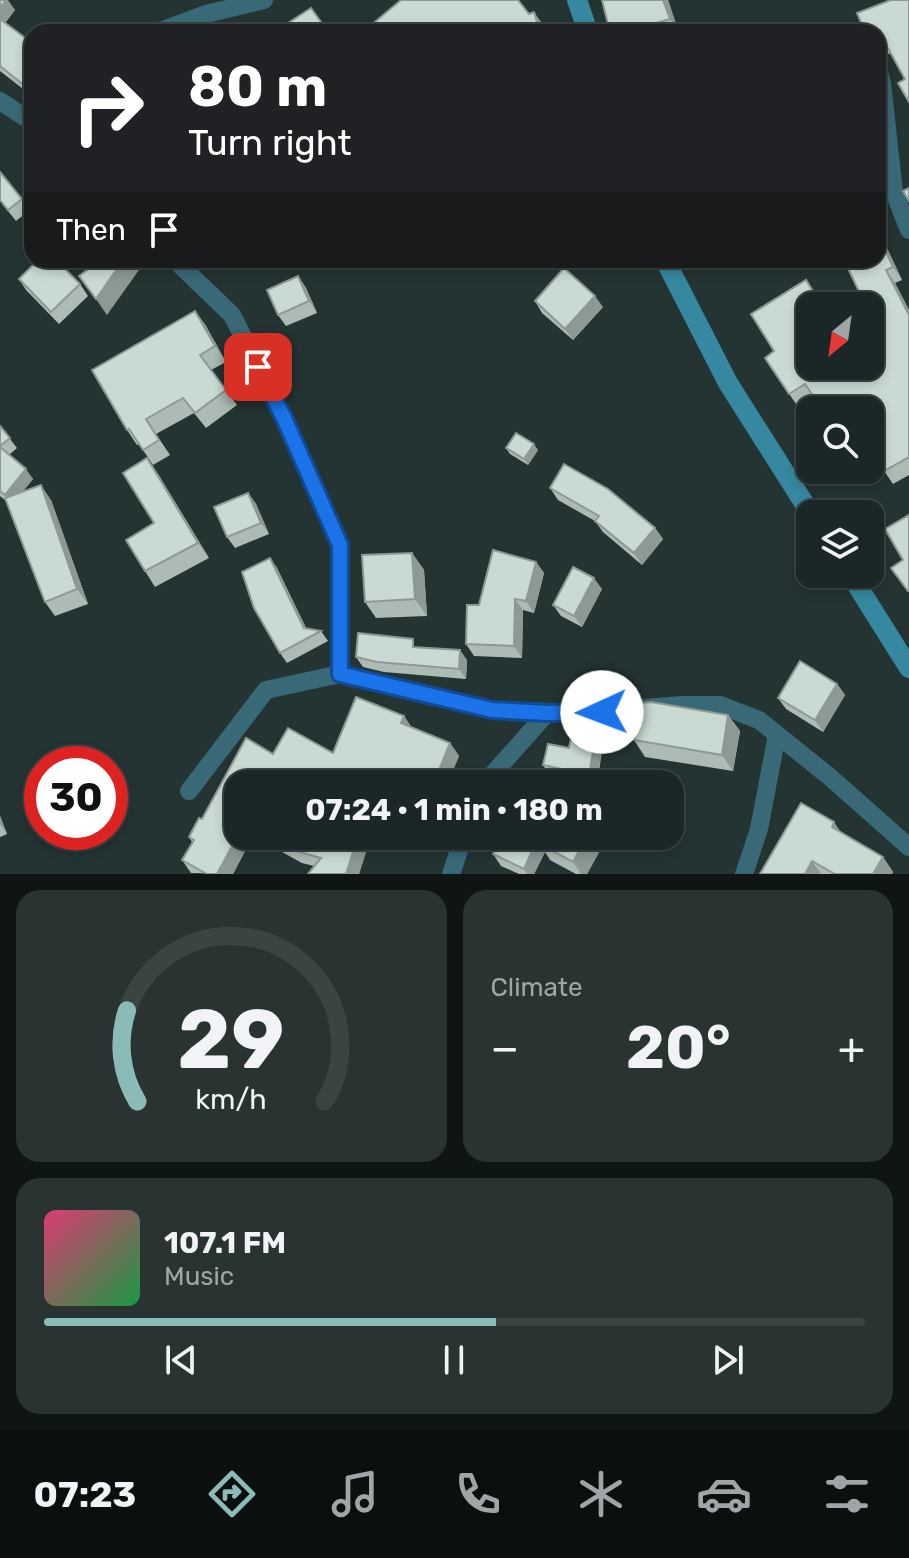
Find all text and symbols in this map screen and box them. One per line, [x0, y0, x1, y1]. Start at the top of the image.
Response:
text: 80 m [188, 54, 327, 120]
icon: right [56, 56, 160, 160]
text: Turn right [188, 121, 352, 164]
icon: arrive [142, 208, 186, 252]
text: Then [56, 212, 126, 248]
north arrow [796, 292, 884, 380]
map controls [796, 292, 884, 588]
pin [224, 333, 292, 401]
icon: arrive [236, 345, 280, 389]
button: search [796, 396, 884, 484]
button: layers [796, 500, 884, 588]
position arrow [560, 670, 644, 754]
speed limit sign: 30 [24, 746, 128, 850]
text: 07:24 · 1 min · 180 m [305, 792, 603, 828]
text: Climate [491, 972, 583, 1003]
text: 29 [178, 990, 285, 1089]
text: 20° [626, 1012, 731, 1083]
text: − [491, 1022, 519, 1074]
text: + [838, 1022, 865, 1074]
text: km/h [196, 1082, 267, 1116]
text: 107.1 FM [164, 1225, 286, 1261]
text: Music [164, 1261, 234, 1292]
icon: previous [159, 1338, 203, 1382]
icon: pause [432, 1338, 476, 1382]
icon: next [706, 1338, 750, 1382]
icon: directions [204, 1466, 260, 1522]
icon: music [327, 1466, 383, 1522]
icon: phone [450, 1466, 506, 1522]
icon: climate [573, 1466, 629, 1522]
icon: car [696, 1466, 752, 1522]
icon: filters [819, 1466, 875, 1522]
text: 07:23 [34, 1473, 136, 1516]

